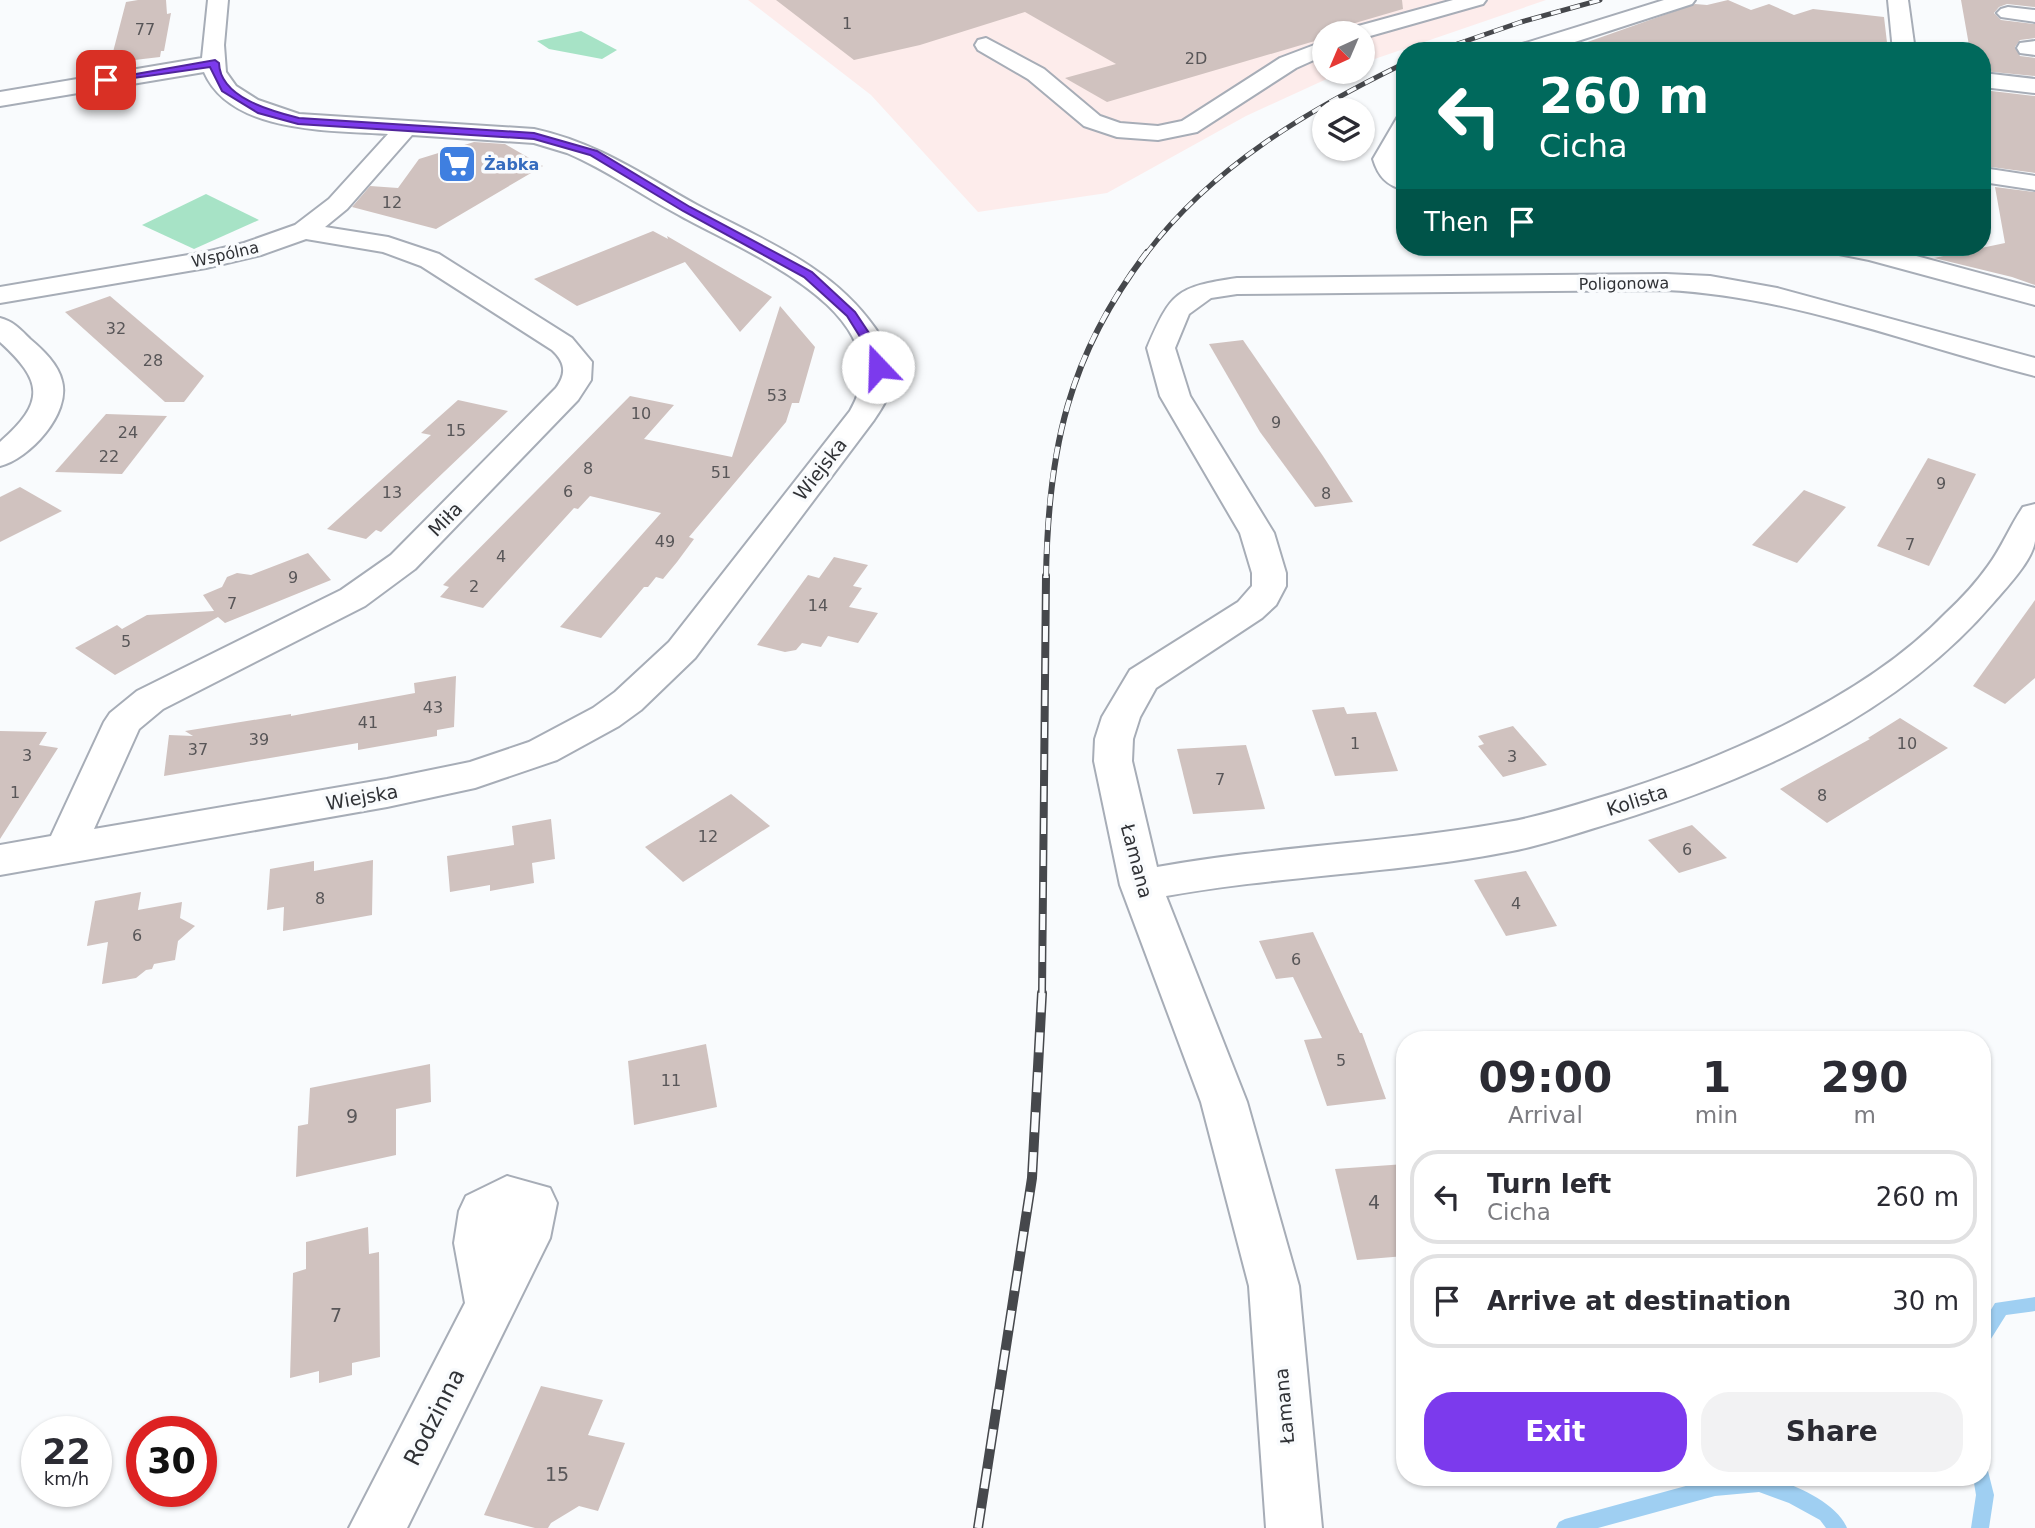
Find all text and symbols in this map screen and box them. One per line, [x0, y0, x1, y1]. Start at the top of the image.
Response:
house number: 1 [842, 14, 852, 33]
house number: 77 [135, 20, 155, 39]
north arrow [1312, 21, 1376, 84]
map controls [1312, 21, 1375, 161]
house number: 2D [1185, 49, 1207, 68]
pin [76, 50, 136, 110]
icon: arrive [87, 61, 125, 99]
text: 260 m [1539, 68, 1709, 125]
icon: left [1424, 70, 1515, 161]
button: layers [1312, 98, 1375, 161]
text: Cicha [1539, 127, 1628, 165]
supermarket icon: Żabka [436, 143, 478, 185]
place label: Żabka [484, 155, 539, 174]
house number: 12 [382, 193, 402, 212]
icon: arrive [1503, 203, 1541, 241]
text: Then [1424, 207, 1489, 237]
street label: Wspólna [190, 238, 261, 271]
street label: Poligonowa [1579, 273, 1669, 294]
house number: 32 [106, 319, 126, 338]
position arrow [841, 330, 915, 404]
house number: 28 [143, 351, 163, 370]
house number: 53 [767, 386, 787, 405]
house number: 10 [631, 404, 651, 423]
house number: 9 [1271, 413, 1281, 432]
house number: 15 [446, 421, 466, 440]
house number: 24 [118, 423, 138, 442]
street label: Wiejska [789, 434, 851, 504]
house number: 22 [99, 447, 119, 466]
house number: 8 [583, 459, 593, 478]
house number: 51 [711, 463, 731, 482]
house number: 9 [1936, 474, 1946, 493]
house number: 6 [563, 482, 573, 501]
house number: 13 [382, 483, 402, 502]
house number: 8 [1321, 484, 1331, 503]
street label: Miła [424, 497, 466, 541]
house number: 49 [655, 532, 675, 551]
house number: 7 [1905, 535, 1915, 554]
house number: 4 [496, 547, 506, 566]
house number: 9 [288, 568, 298, 587]
house number: 2 [469, 577, 479, 596]
house number: 7 [227, 594, 237, 613]
house number: 14 [808, 596, 828, 615]
house number: 5 [121, 632, 131, 651]
house number: 43 [423, 698, 443, 717]
house number: 41 [358, 713, 378, 732]
house number: 39 [249, 730, 269, 749]
house number: 1 [1350, 734, 1360, 753]
house number: 10 [1897, 734, 1917, 753]
house number: 37 [188, 740, 208, 759]
house number: 3 [22, 746, 32, 765]
house number: 3 [1507, 747, 1517, 766]
house number: 7 [1215, 770, 1225, 789]
street label: Wiejska [324, 780, 400, 814]
street label: Kolista [1604, 780, 1670, 820]
house number: 1 [10, 783, 20, 802]
house number: 8 [1817, 786, 1827, 805]
street label: Łamana [1116, 820, 1157, 901]
house number: 12 [698, 827, 718, 846]
house number: 6 [1682, 840, 1692, 859]
house number: 8 [315, 889, 325, 908]
house number: 4 [1511, 894, 1521, 913]
house number: 6 [132, 926, 142, 945]
house number: 6 [1291, 950, 1301, 969]
house number: 5 [1336, 1051, 1346, 1070]
text: 09:00 [1479, 1053, 1612, 1102]
text: 1 [1702, 1053, 1731, 1102]
text: 290 [1821, 1053, 1908, 1102]
house number: 11 [661, 1071, 681, 1090]
text: Arrival [1508, 1102, 1583, 1128]
text: min [1695, 1102, 1738, 1128]
text: m [1853, 1102, 1876, 1128]
house number: 9 [346, 1105, 358, 1127]
text: Turn left [1487, 1169, 1611, 1199]
icon: left [1428, 1178, 1466, 1216]
text: 260 m [1876, 1182, 1959, 1212]
house number: 4 [1368, 1191, 1380, 1213]
text: Cicha [1487, 1199, 1551, 1225]
icon: arrive [1428, 1282, 1466, 1320]
text: Arrive at destination [1487, 1286, 1791, 1316]
text: 30 m [1892, 1286, 1959, 1316]
house number: 7 [330, 1304, 342, 1326]
street label: Rodzinna [399, 1364, 469, 1470]
street label: Łamana [1270, 1367, 1298, 1446]
button: Exit [1424, 1392, 1687, 1472]
button: Share [1701, 1392, 1963, 1472]
speed limit sign: 30 [126, 1416, 217, 1507]
text: 22 [42, 1432, 91, 1472]
house number: 15 [545, 1463, 569, 1485]
text: km/h [44, 1468, 89, 1489]

